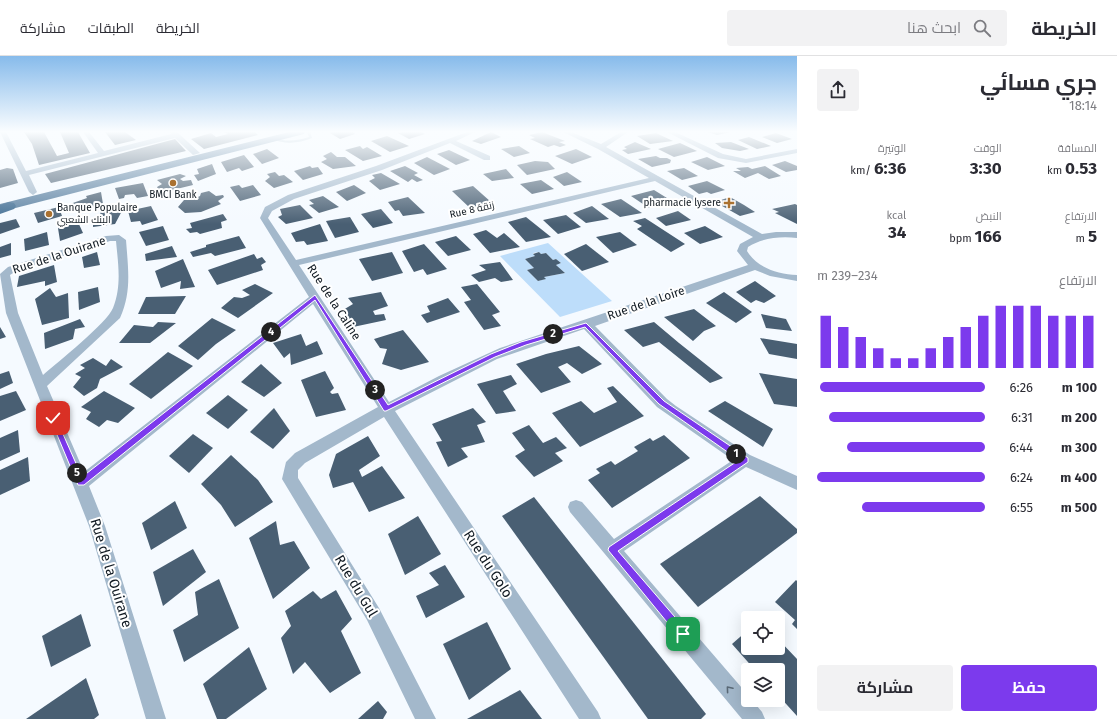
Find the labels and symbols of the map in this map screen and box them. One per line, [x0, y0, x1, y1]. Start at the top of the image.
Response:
marker: BMCI Bank [168, 178, 178, 188]
place label: BMCI Bank [149, 189, 198, 201]
place label: pharmacie lysere [643, 197, 721, 209]
marker: pharmacie lysere [724, 198, 734, 208]
street label: Rue 8 زنقة [448, 199, 496, 221]
place label: Banque Populaire البنك الشعبي [57, 202, 138, 227]
marker: Banque Populaire البنك الشعبي [44, 209, 54, 219]
street label: Rue de la Ouirane [11, 233, 107, 277]
street label: Rue de la Caline [304, 261, 364, 343]
street label: Rue de la Loire [605, 283, 687, 323]
pin: 4 [261, 322, 281, 342]
pin: 2 [543, 324, 563, 344]
pin: 3 [365, 380, 385, 400]
pin [36, 401, 70, 435]
pin: 1 [726, 444, 746, 464]
pin: 5 [67, 463, 87, 483]
street label: Rue de la Ouirane [86, 516, 136, 630]
street label: Rue du Golo [460, 527, 516, 601]
street label: Rue du Gul [331, 552, 381, 620]
pin [666, 617, 700, 651]
one-way arrow [727, 687, 734, 694]

